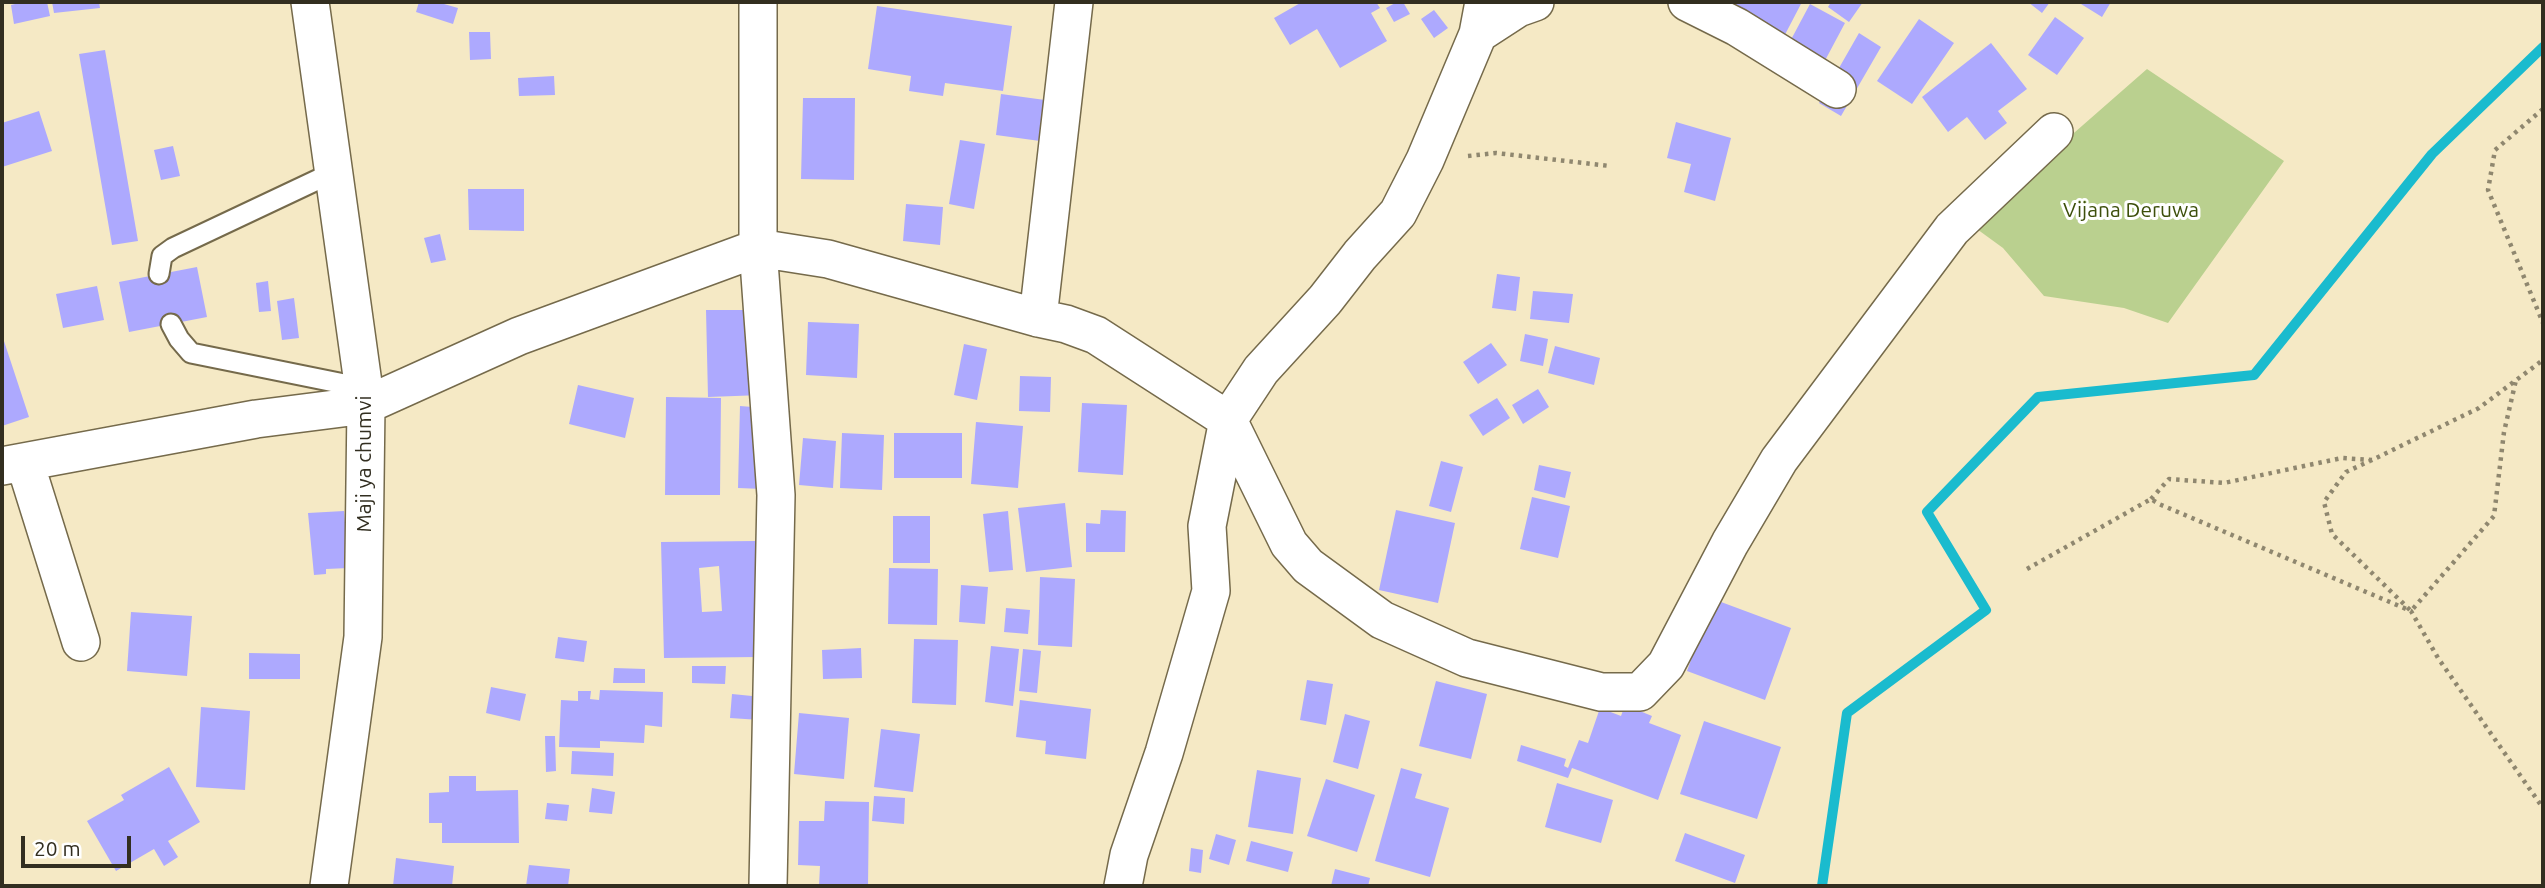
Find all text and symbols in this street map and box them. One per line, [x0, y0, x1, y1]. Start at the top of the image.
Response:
park label: Vijana Deruwa [2063, 197, 2199, 223]
street label: Maji ya chumvi [351, 396, 377, 532]
scale bar [24, 822, 135, 866]
text: 20 m [34, 836, 81, 860]

